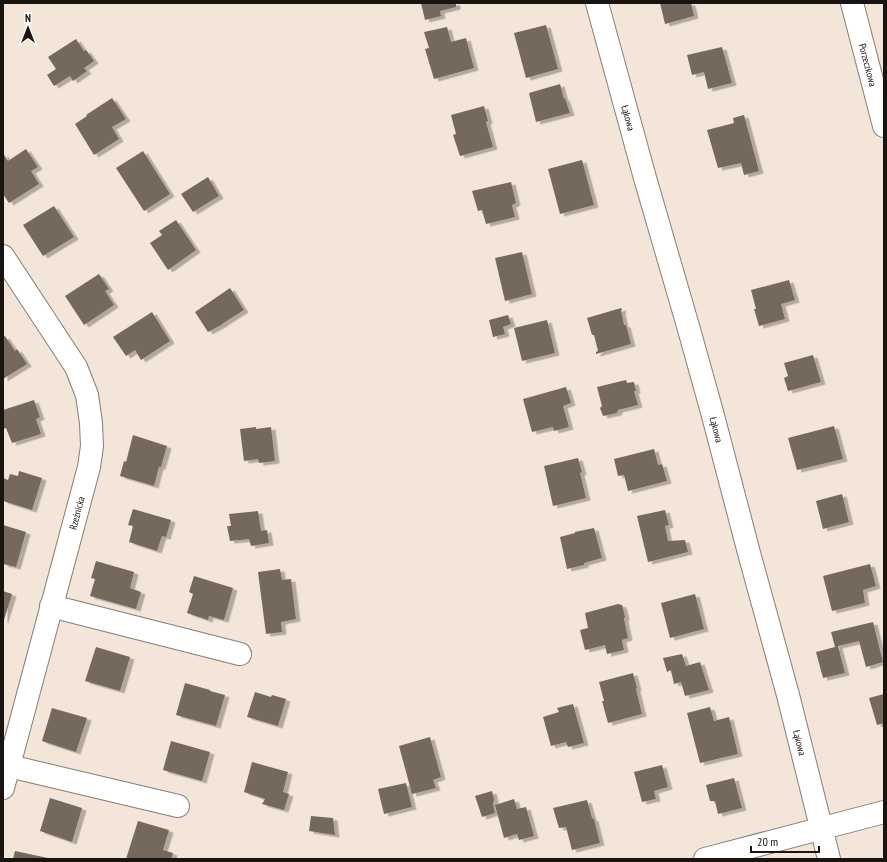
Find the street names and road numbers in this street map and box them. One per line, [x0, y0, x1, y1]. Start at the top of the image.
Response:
street label: Porzeczkowa [856, 42, 880, 88]
street label: Łąkowa [619, 104, 638, 132]
street label: Łąkowa [707, 415, 726, 444]
street label: Rzeźnicka [66, 495, 88, 531]
street label: Łąkowa [790, 728, 809, 757]

